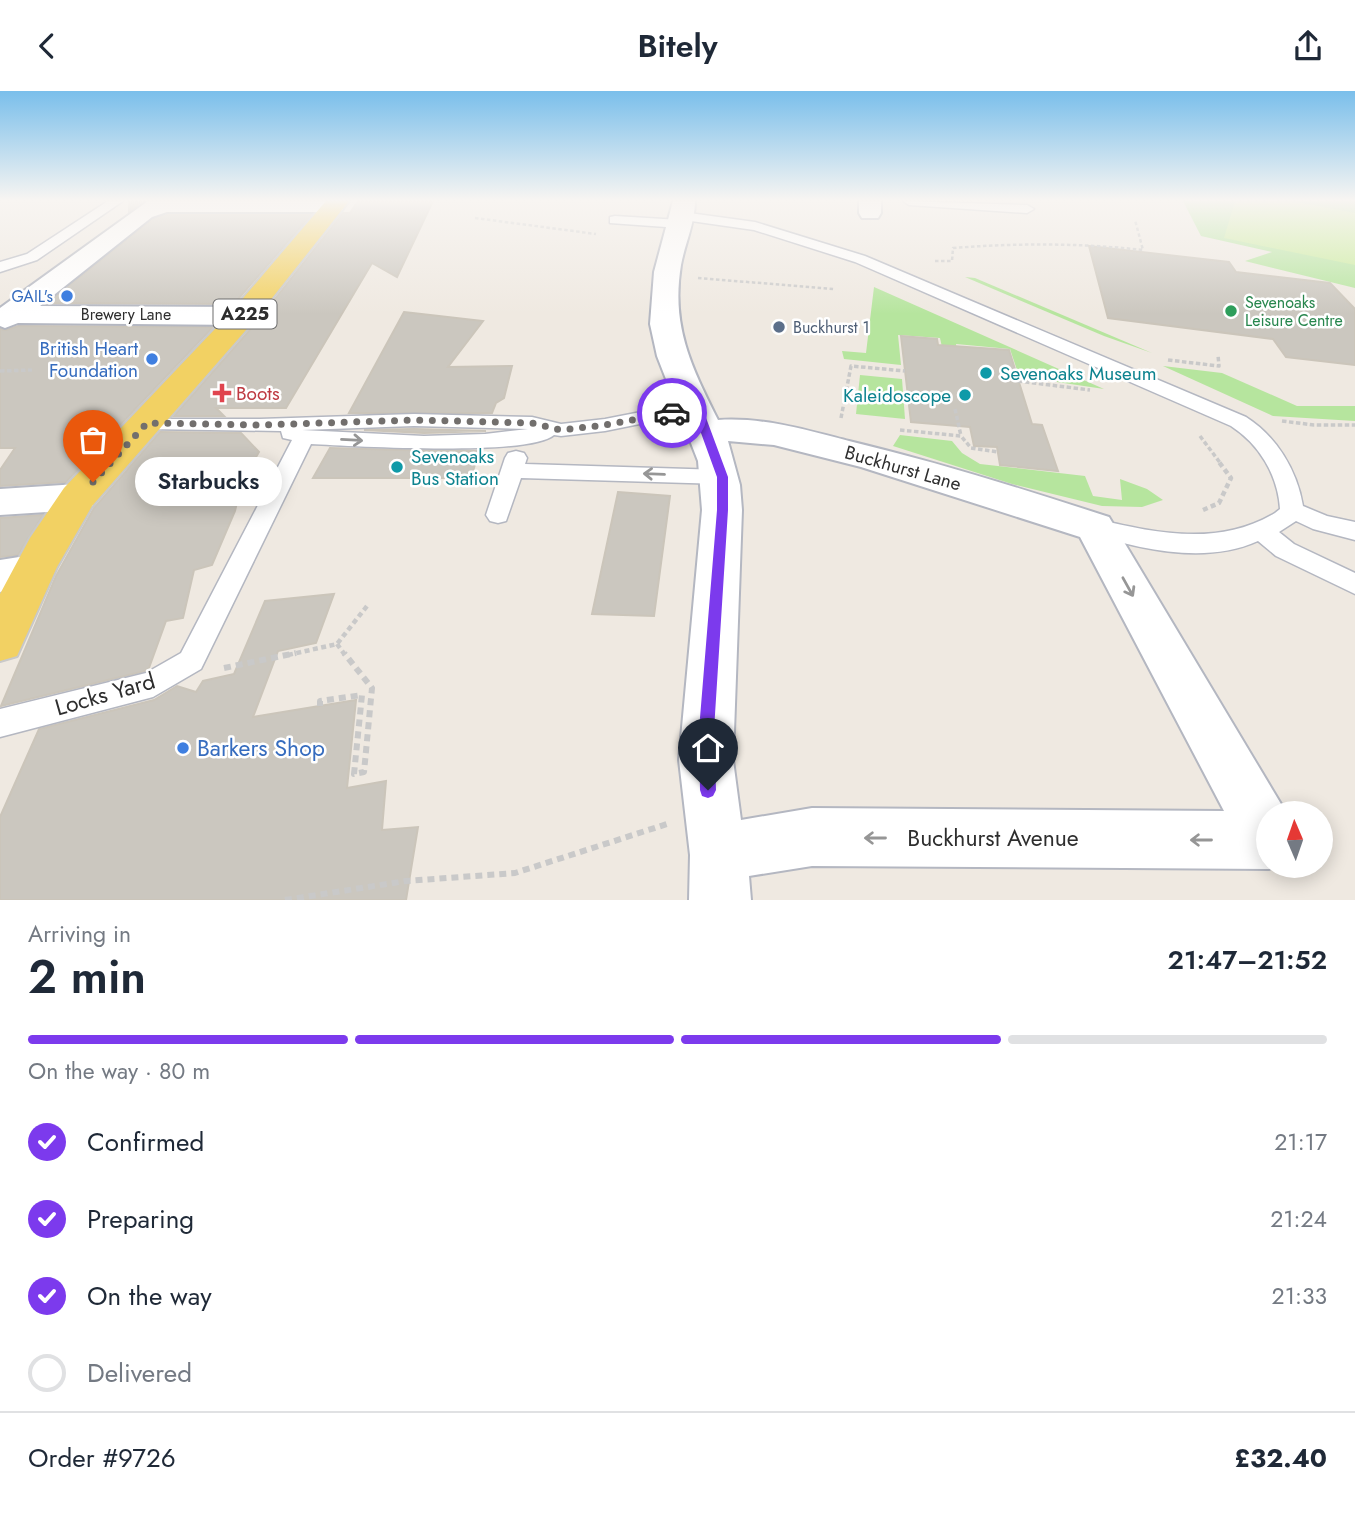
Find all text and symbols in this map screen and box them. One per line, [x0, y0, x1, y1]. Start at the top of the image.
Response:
text: Bitely [637, 23, 718, 69]
icon: back [28, 27, 66, 65]
icon: share [1289, 27, 1327, 65]
place label: GAIL's [11, 285, 53, 308]
marker: GAIL's [59, 288, 75, 304]
place label: Sevenoaks Leisure Centre [1245, 291, 1343, 332]
road number: A225 [214, 299, 276, 329]
street label: Brewery Lane [81, 303, 171, 326]
marker: Sevenoaks Leisure Centre [1223, 303, 1239, 319]
place label: Buckhurst 1 [793, 316, 870, 339]
marker: Buckhurst 1 [771, 319, 787, 335]
place label: British Heart Foundation [40, 335, 138, 384]
marker: British Heart Foundation [144, 351, 160, 367]
place label: Sevenoaks Museum [1000, 360, 1157, 387]
marker: Sevenoaks Museum [978, 365, 994, 381]
courier [637, 378, 707, 448]
place label: Boots [236, 380, 280, 407]
place label: Kaleidoscope [843, 382, 951, 409]
marker: Boots [214, 385, 230, 401]
marker: Kaleidoscope [957, 387, 973, 403]
icon: car [653, 394, 691, 432]
pin [63, 410, 123, 482]
icon: bag [74, 421, 112, 459]
one-way arrow [341, 434, 363, 447]
street label: Buckhurst Lane [842, 439, 965, 498]
place label: Sevenoaks Bus Station [411, 443, 499, 492]
callout: Starbucks [135, 457, 282, 507]
marker: Sevenoaks Bus Station [389, 459, 405, 475]
text: Starbucks [158, 464, 259, 498]
one-way arrow [643, 468, 666, 481]
one-way arrow [1122, 576, 1135, 597]
street label: Locks Yard [51, 663, 159, 725]
pin [678, 718, 738, 790]
icon: home [689, 729, 727, 767]
place label: Barkers Shop [197, 731, 325, 765]
marker: Barkers Shop [175, 740, 191, 756]
north arrow [1256, 801, 1334, 879]
map controls [1256, 801, 1333, 878]
street label: Buckhurst Avenue [907, 821, 1079, 855]
one-way arrow [864, 831, 887, 845]
one-way arrow [1189, 833, 1212, 847]
text: Arriving in [28, 917, 131, 951]
text: 21:47–21:52 [1168, 941, 1327, 979]
text: 2 min [28, 944, 146, 1010]
text: On the way · 80 m [28, 1054, 210, 1088]
icon: check [28, 1123, 66, 1161]
text: Confirmed [87, 1123, 204, 1161]
text: 21:17 [1274, 1125, 1327, 1159]
icon: check [28, 1200, 66, 1238]
text: Preparing [87, 1200, 194, 1238]
text: 21:24 [1270, 1202, 1327, 1236]
icon: check [28, 1277, 66, 1315]
text: On the way [87, 1277, 212, 1315]
text: 21:33 [1272, 1279, 1327, 1313]
text: Delivered [87, 1354, 192, 1392]
text: Order #9726 [28, 1439, 176, 1477]
text: £32.40 [1234, 1439, 1327, 1477]

